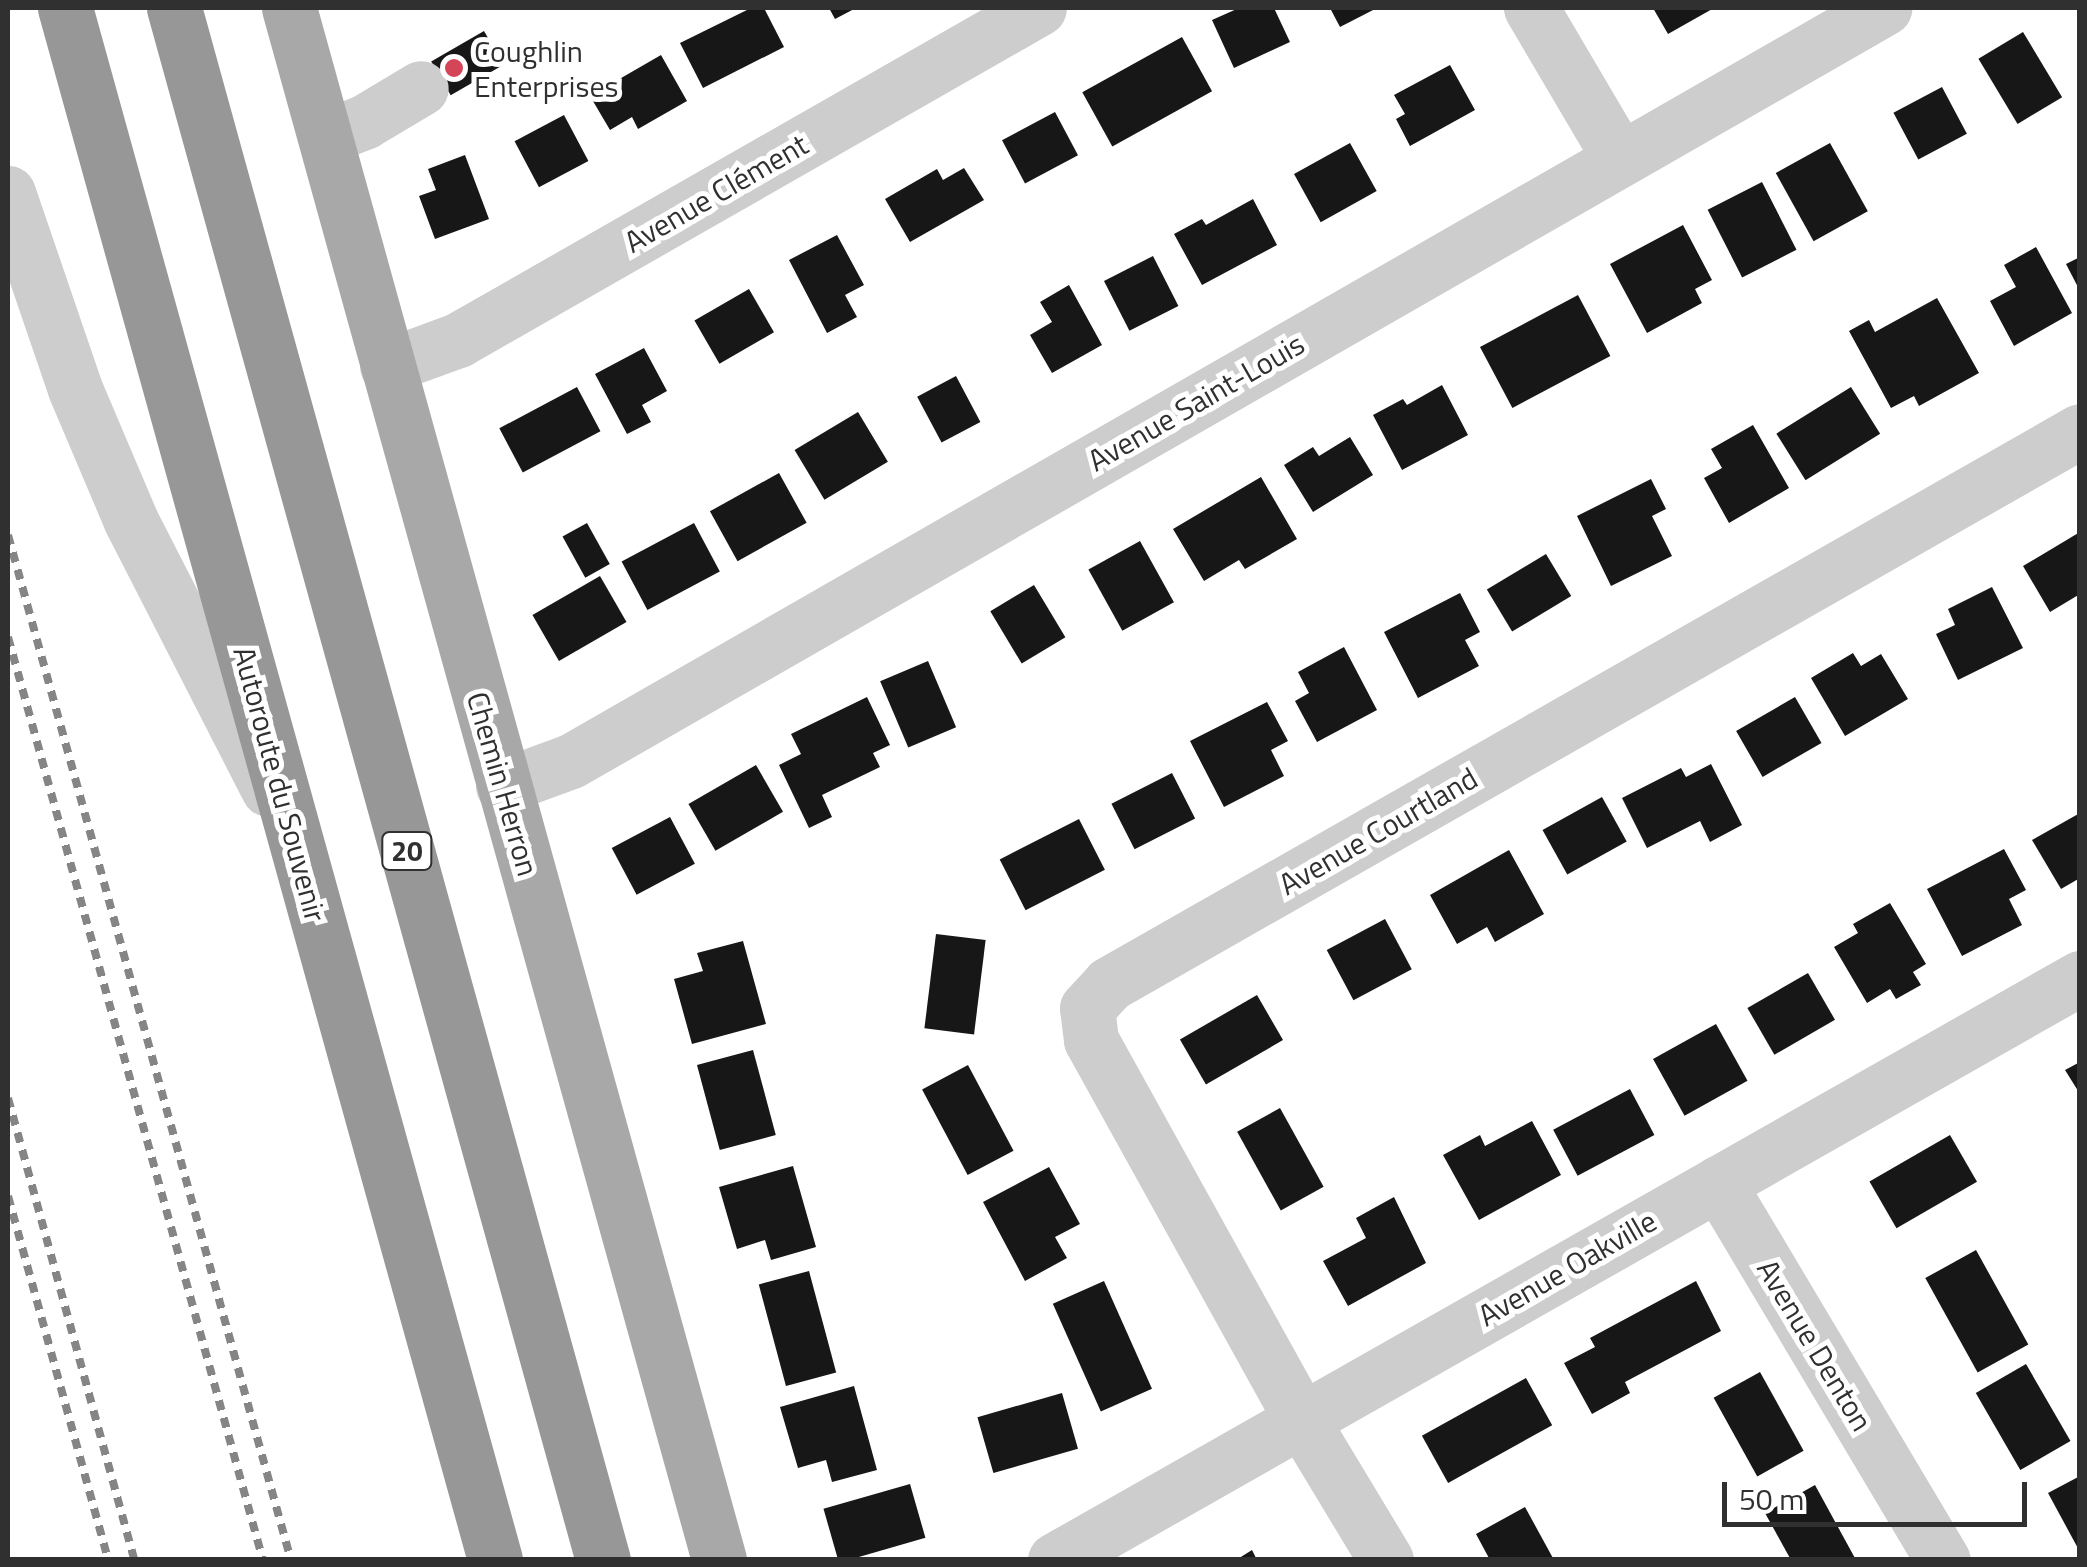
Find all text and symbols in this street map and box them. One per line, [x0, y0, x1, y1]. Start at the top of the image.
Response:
place label: Coughlin Enterprises [474, 33, 618, 104]
marker: Coughlin Enterprises [443, 57, 465, 79]
street label: Avenue Clément [618, 126, 814, 260]
street label: Avenue Saint-Louis [1081, 325, 1311, 479]
street label: Autoroute du Souvenir [226, 643, 334, 925]
street label: Chemin Herron [460, 688, 546, 880]
street label: Avenue Courtland [1272, 760, 1484, 902]
road number: 20 [380, 828, 434, 874]
street label: Avenue Oakville [1472, 1202, 1662, 1334]
street label: Avenue Denton [1750, 1253, 1880, 1437]
scale bar [1727, 1462, 2032, 1524]
text: 50 m [1739, 1476, 1804, 1522]

